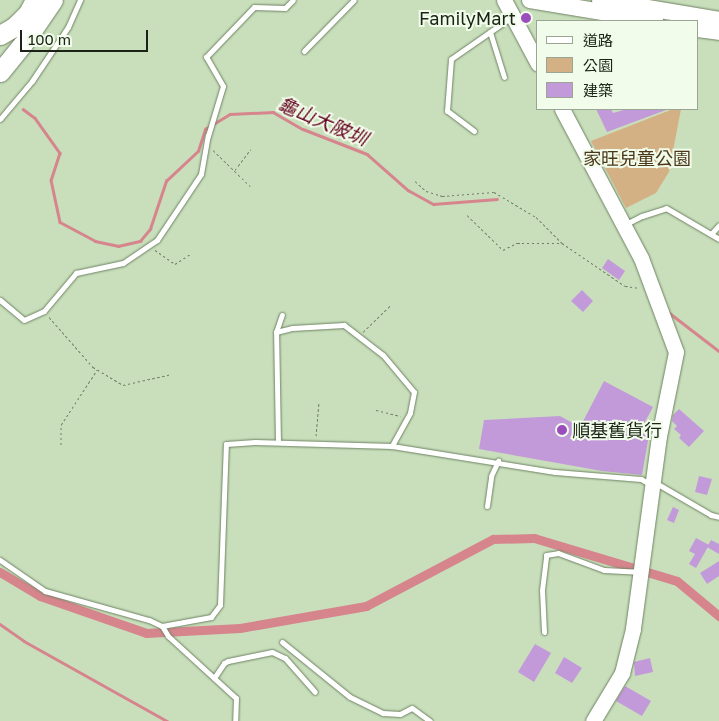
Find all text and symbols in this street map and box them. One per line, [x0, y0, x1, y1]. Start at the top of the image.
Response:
place label: FamilyMart [419, 7, 516, 29]
marker: FamilyMart [520, 12, 532, 24]
scale bar [22, 20, 150, 52]
legend [536, 20, 699, 110]
text: 100 m [28, 30, 71, 48]
text: 道路 [583, 31, 613, 49]
text: 公園 [583, 56, 613, 74]
text: 建築 [583, 81, 613, 99]
water label: 龜山大陂圳 [275, 92, 371, 150]
park label: 家旺兒童公園 [583, 147, 691, 169]
place label: 順基舊貨行 [572, 419, 662, 441]
marker: 順基舊貨行 [556, 424, 568, 436]

